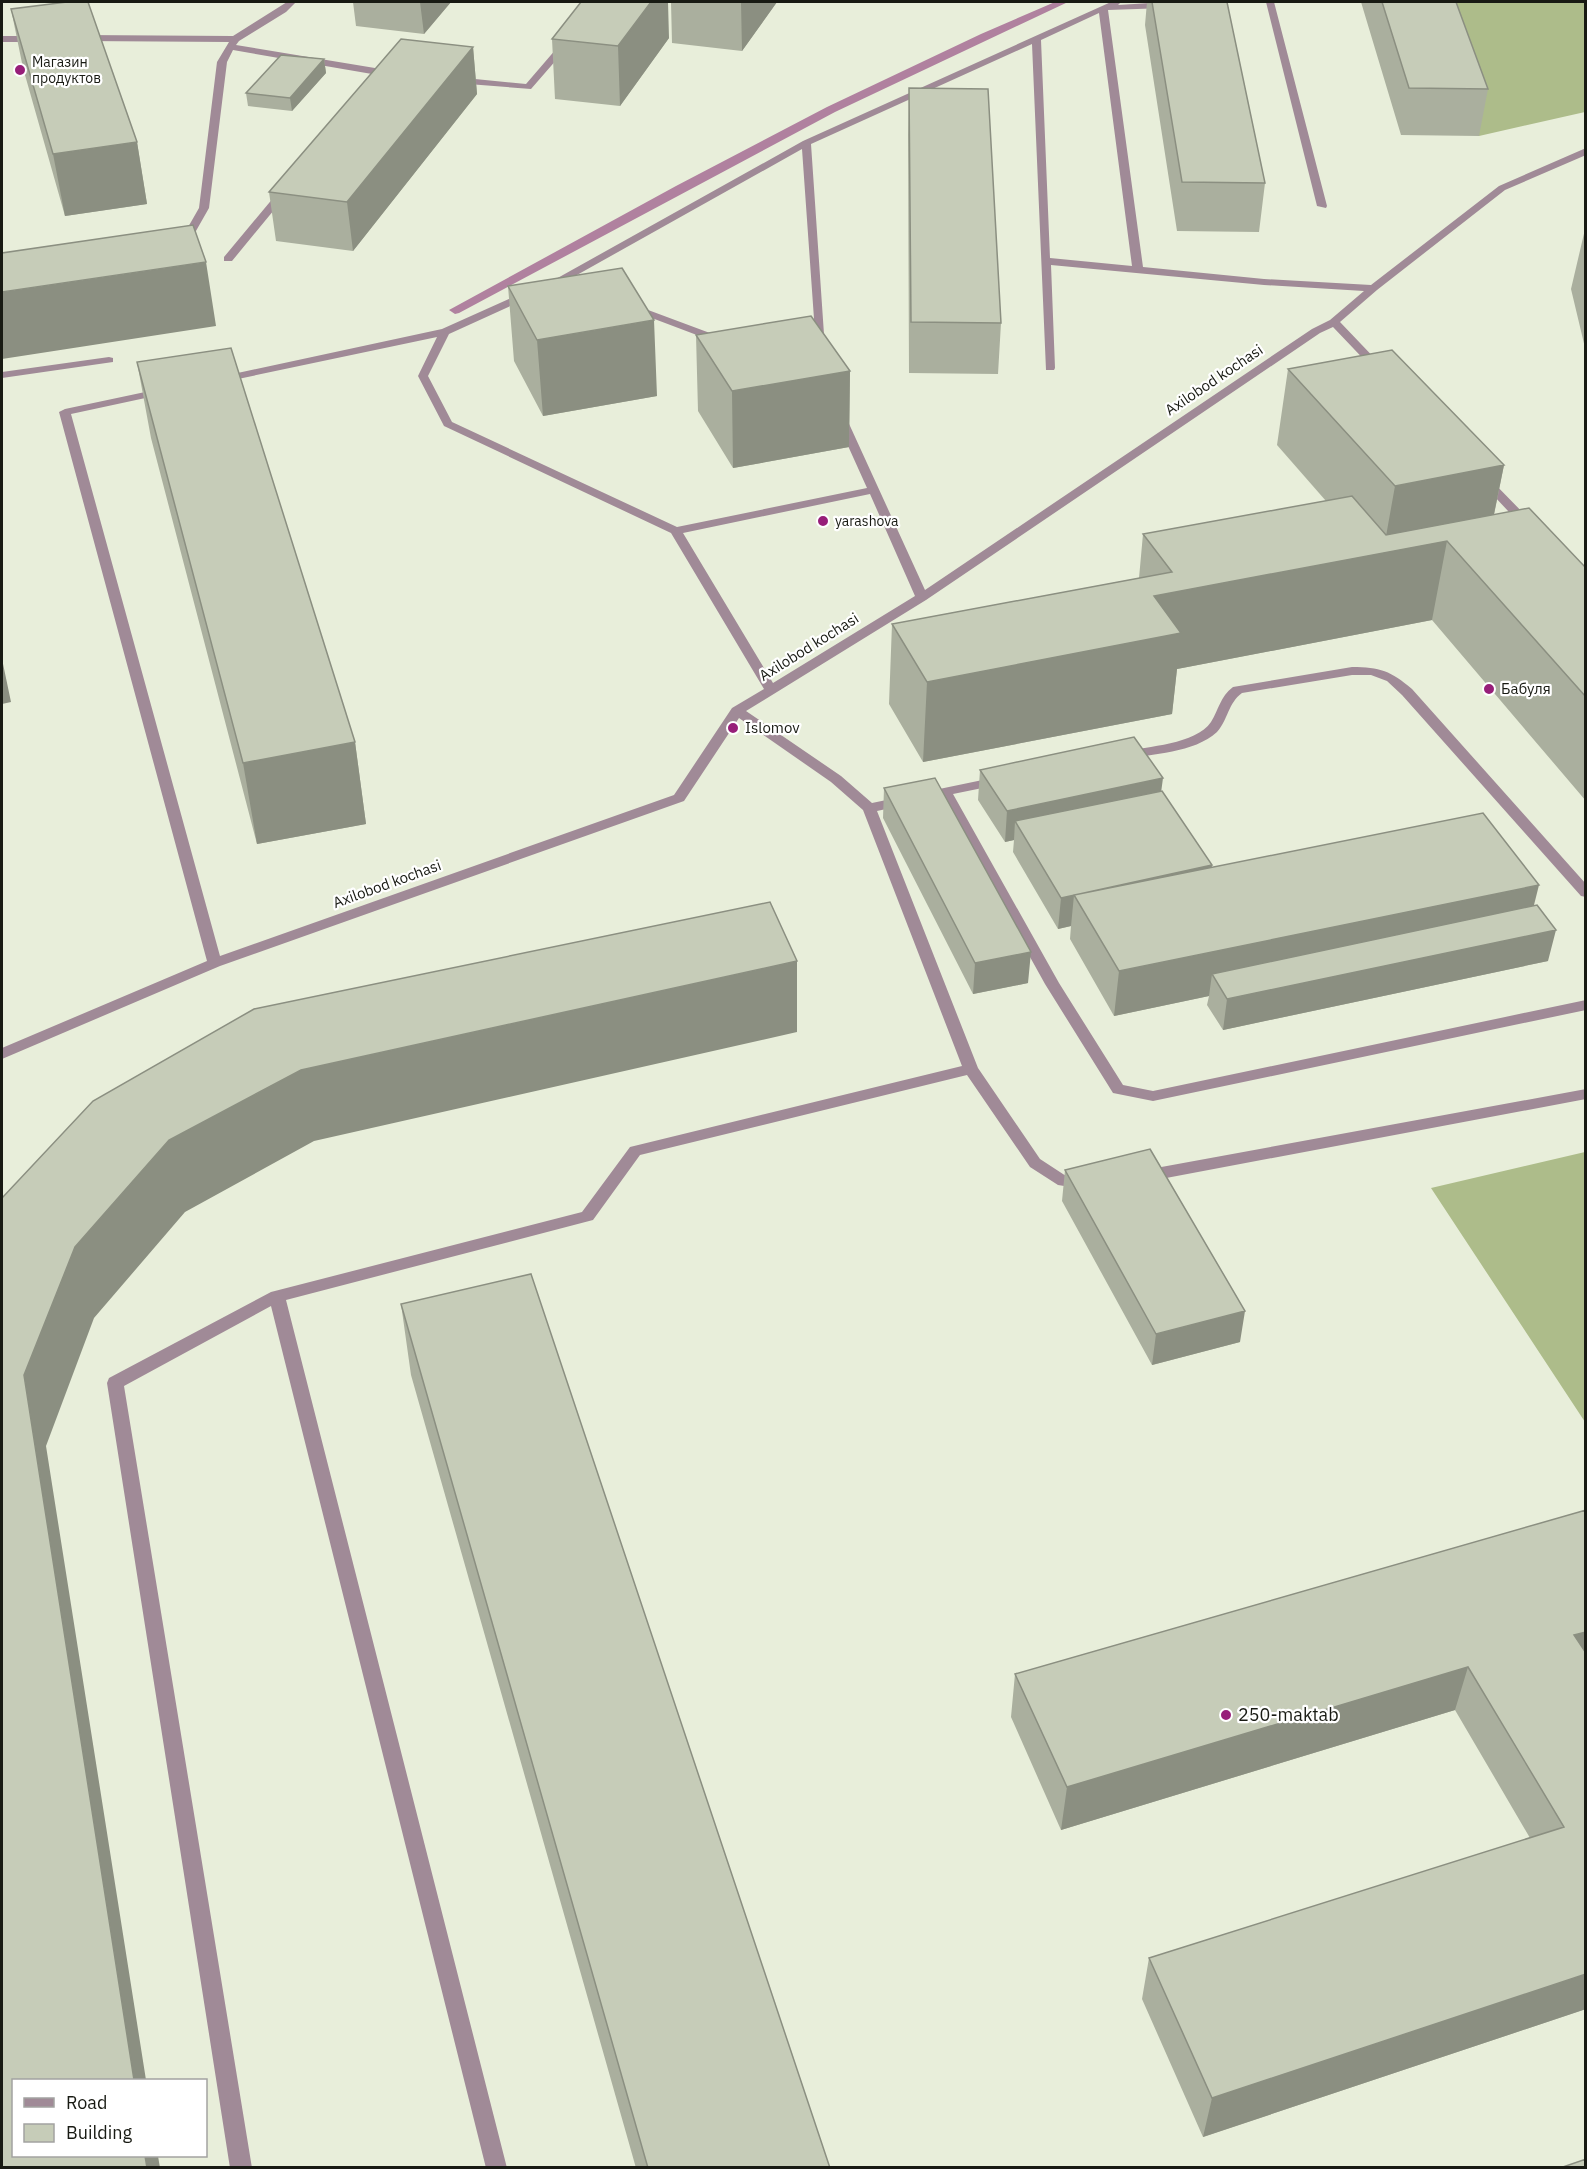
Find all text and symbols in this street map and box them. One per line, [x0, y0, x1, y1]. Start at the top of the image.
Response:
place label: Магазин продуктов [32, 53, 101, 87]
marker: Магазин продуктов [13, 63, 27, 77]
street label: Axilobod kochasi [1161, 340, 1266, 419]
place label: yarashova [835, 512, 899, 530]
marker: yarashova [816, 514, 830, 528]
street label: Axilobod kochasi [755, 608, 862, 685]
place label: Бабуля [1501, 679, 1551, 698]
marker: Бабуля [1482, 682, 1496, 696]
place label: Islomov [745, 718, 800, 737]
marker: Islomov [726, 721, 740, 735]
street label: Axilobod kochasi [330, 855, 444, 912]
place label: 250-maktab [1238, 1703, 1339, 1726]
marker: 250-maktab [1219, 1708, 1233, 1722]
legend [12, 2079, 207, 2157]
text: Road [66, 2091, 107, 2114]
text: Building [66, 2121, 133, 2144]

